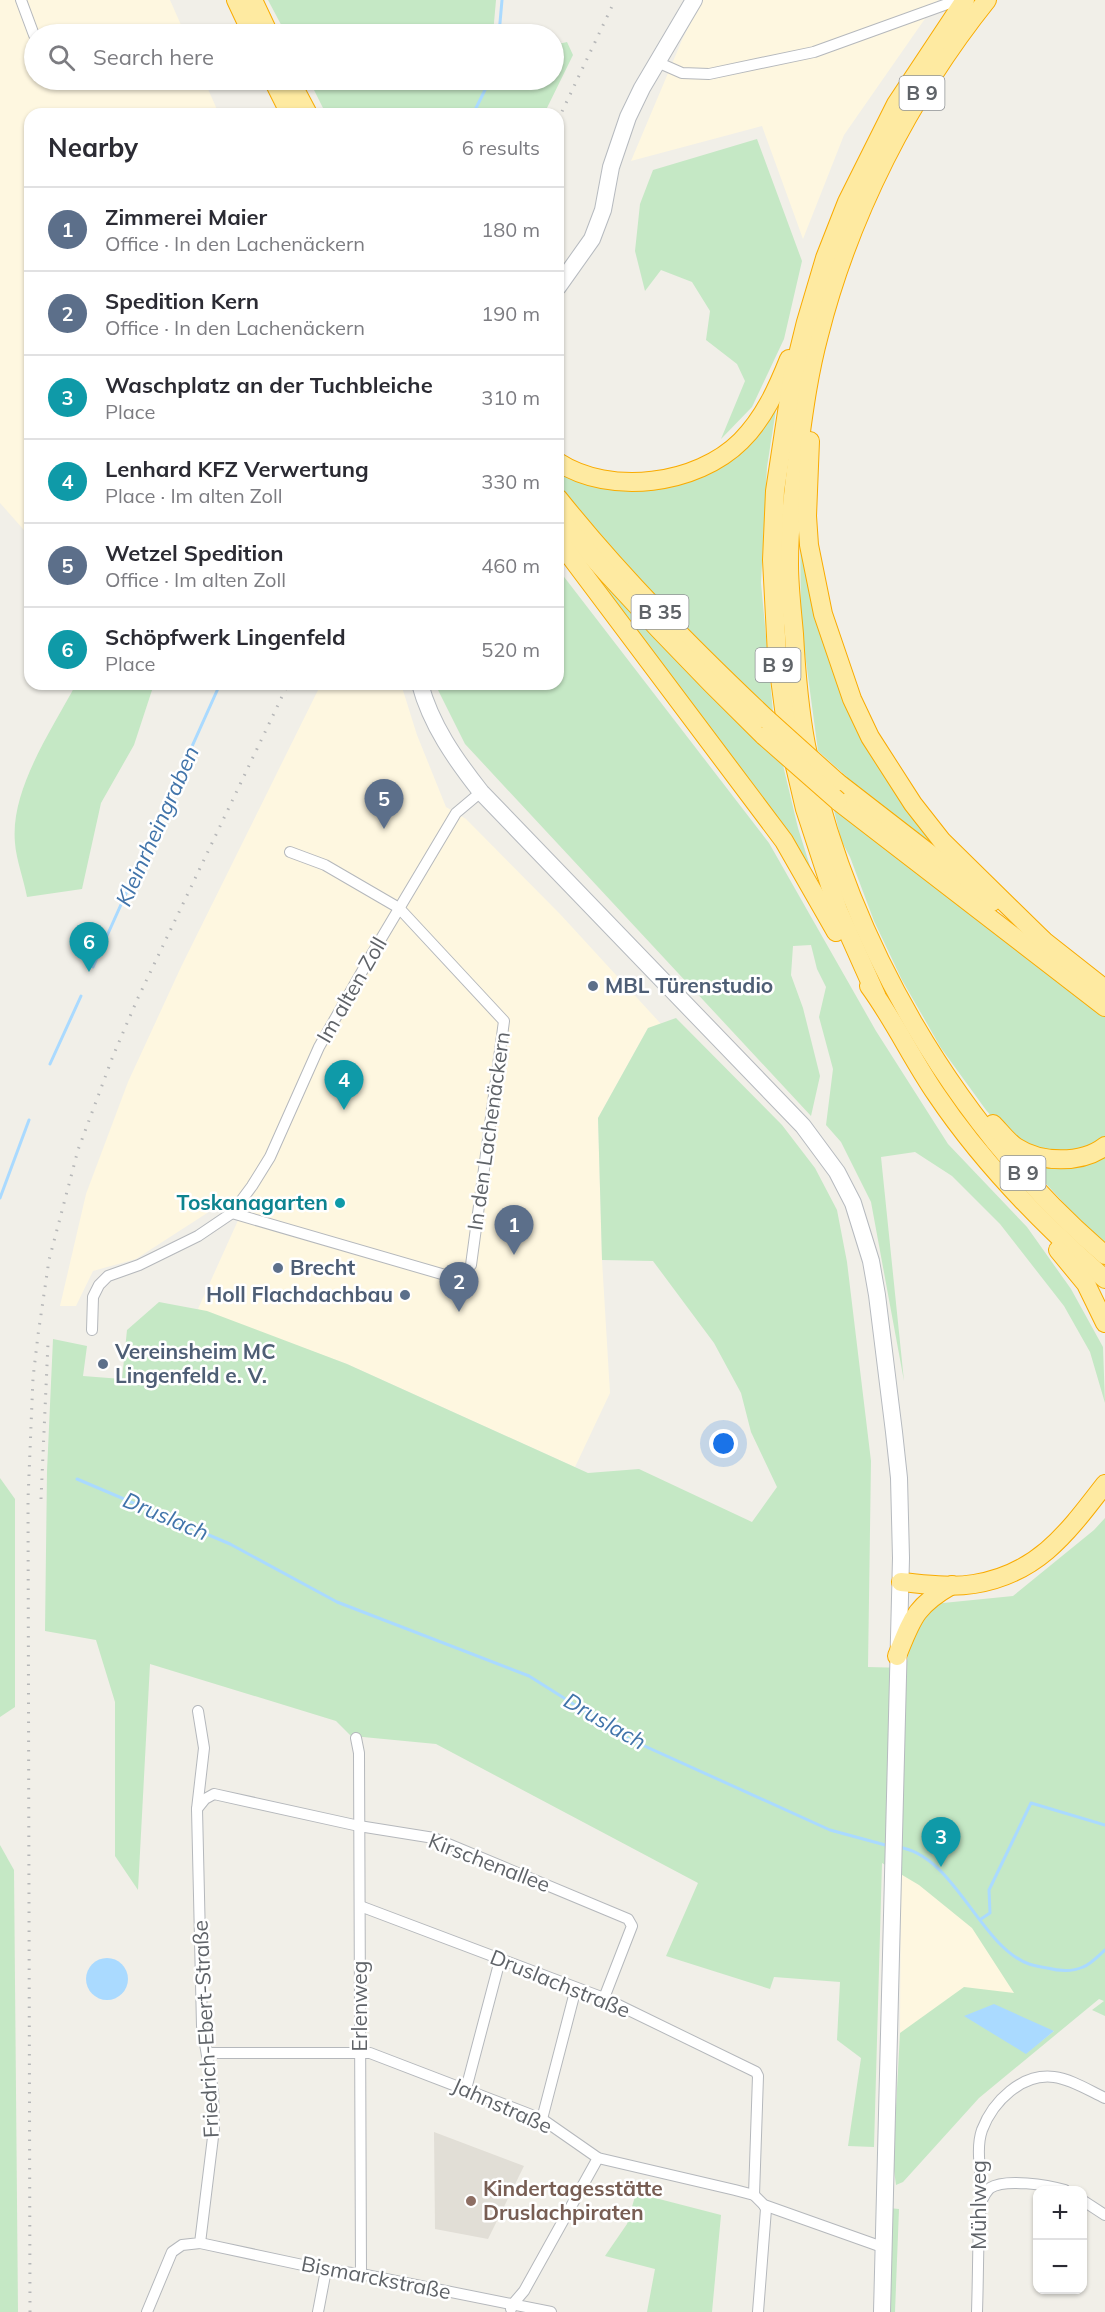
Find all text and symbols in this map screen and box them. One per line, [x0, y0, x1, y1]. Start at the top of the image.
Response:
search box [24, 24, 564, 90]
icon: search [45, 41, 78, 74]
text: Search here [93, 43, 214, 71]
road number: B 9 [900, 76, 944, 110]
text: Nearby [48, 131, 138, 164]
text: 6 results [462, 135, 540, 160]
text: Zimmerei Maier [105, 203, 267, 231]
text: 1 [62, 217, 74, 242]
text: 180 m [481, 217, 540, 242]
text: Office · In den Lachenäckern [105, 231, 365, 256]
text: Spedition Kern [105, 287, 259, 315]
text: 2 [62, 301, 74, 326]
text: 190 m [481, 301, 540, 326]
text: Office · In den Lachenäckern [105, 315, 365, 340]
text: Waschplatz an der Tuchbleiche [105, 371, 433, 399]
text: 3 [62, 385, 74, 410]
text: 310 m [481, 385, 540, 410]
text: Place [105, 399, 155, 424]
text: Lenhard KFZ Verwertung [105, 455, 369, 483]
text: 4 [62, 469, 74, 494]
text: 330 m [481, 469, 540, 494]
text: Place · Im alten Zoll [105, 483, 282, 508]
text: Wetzel Spedition [105, 539, 284, 567]
text: 5 [62, 553, 74, 578]
text: 460 m [481, 553, 540, 578]
text: Office · Im alten Zoll [105, 567, 286, 592]
road number: B 35 [632, 595, 688, 629]
text: Schöpfwerk Lingenfeld [105, 623, 346, 651]
text: 6 [62, 637, 74, 662]
text: 520 m [481, 637, 540, 662]
road number: B 9 [756, 648, 800, 682]
text: Place [105, 651, 155, 676]
water label: Kleinrheingraben [109, 741, 205, 911]
pin: 5 [364, 780, 404, 829]
pin: 6 [70, 922, 109, 972]
street label: Im alten Zoll [310, 932, 392, 1047]
place label: MBL Türenstudio [605, 972, 773, 998]
marker: MBL Türenstudio [586, 979, 600, 993]
street label: In den Lachenäckern [461, 1030, 515, 1232]
pin: 4 [324, 1060, 364, 1110]
road number: B 9 [1000, 1156, 1046, 1190]
place label: Toskanagarten [177, 1189, 328, 1215]
marker: Toskanagarten [333, 1196, 347, 1210]
pin: 1 [494, 1206, 534, 1255]
place label: Brecht [290, 1254, 355, 1280]
marker: Brecht [271, 1261, 285, 1275]
pin: 2 [440, 1262, 478, 1312]
place label: Holl Flachdachbau [206, 1281, 393, 1307]
marker: Holl Flachdachbau [398, 1288, 412, 1302]
place label: Vereinsheim MC Lingenfeld e. V. [114, 1338, 276, 1388]
marker: Vereinsheim MC Lingenfeld e. V. [96, 1357, 110, 1371]
your location [709, 1429, 738, 1458]
water label: Druslach [119, 1485, 213, 1547]
water label: Druslach [559, 1686, 651, 1756]
pin: 3 [922, 1818, 960, 1867]
street label: Kirschenallee [425, 1827, 554, 1897]
street label: Friedrich-Ebert-Straße [186, 1919, 224, 2139]
street label: Druslachstraße [487, 1943, 634, 2023]
street label: Erlenweg [346, 1961, 372, 2051]
street label: Jahnstraße [448, 2072, 556, 2139]
street label: Mühlweg [965, 2160, 991, 2250]
place label: Kindertagesstätte Druslachpiraten [483, 2175, 663, 2225]
map controls [1033, 2186, 1087, 2294]
button: + [1033, 2186, 1087, 2240]
marker: Kindertagesstätte Druslachpiraten [464, 2194, 478, 2208]
button: − [1033, 2240, 1087, 2294]
street label: Bismarckstraße [299, 2250, 453, 2304]

